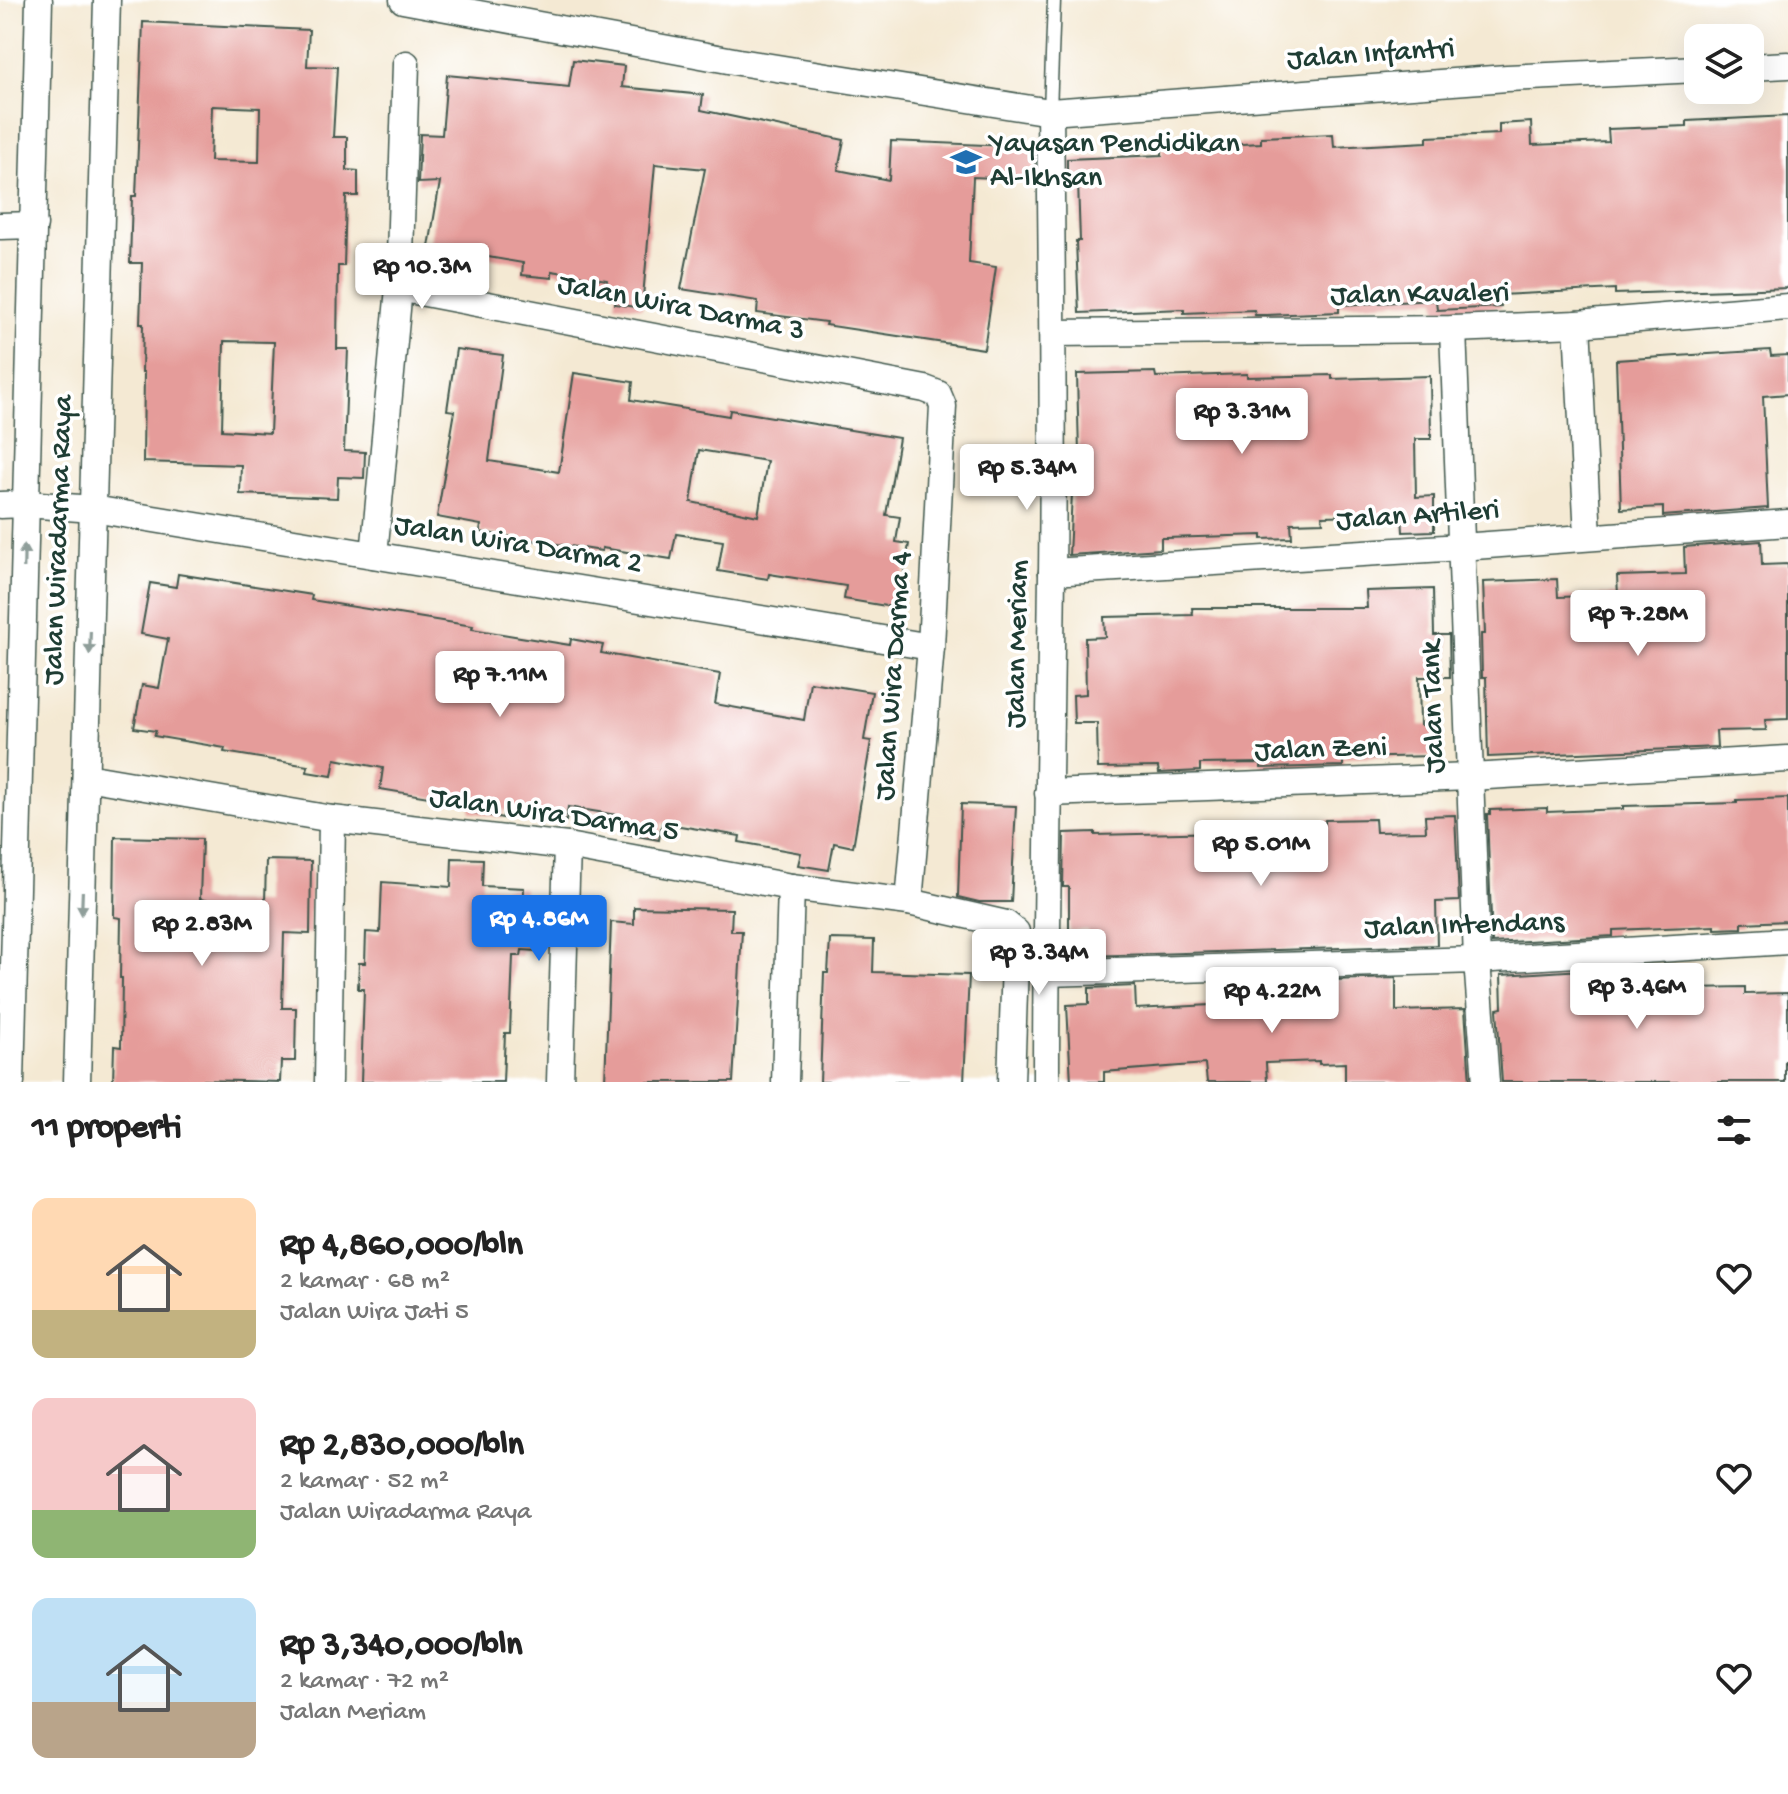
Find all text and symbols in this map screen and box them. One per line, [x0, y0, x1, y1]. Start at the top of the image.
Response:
map controls [1684, 24, 1764, 104]
button: layers [1684, 24, 1764, 104]
street label: Jalan Infantri [1286, 33, 1456, 79]
place label: Yayasan Pendidikan Al-Ikhsan [987, 128, 1240, 197]
school or university icon: Yayasan Pendidikan Al-Ikhsan [949, 145, 983, 179]
pin: Rp 10.3M [339, 243, 505, 311]
text: Rp 10.3M [373, 253, 471, 284]
street label: Jalan Wira Darma 3 [554, 268, 808, 350]
street label: Jalan Kavaleri [1330, 277, 1510, 315]
pin: Rp 3.31M [1159, 388, 1325, 456]
street label: Jalan Wiradarma Raya [37, 393, 83, 686]
text: Rp 3.31M [1194, 398, 1290, 429]
pin: Rp 5.34M [944, 444, 1110, 512]
text: Rp 5.34M [978, 454, 1076, 485]
street label: Jalan Artileri [1335, 494, 1501, 540]
street label: Jalan Wira Darma 2 [392, 509, 644, 583]
one-way arrow [18, 543, 31, 568]
street label: Jalan Wira Darma 4 [869, 550, 921, 802]
street label: Jalan Meriam [1000, 559, 1038, 729]
pin: Rp 7.28M [1555, 590, 1721, 658]
text: Rp 7.28M [1588, 600, 1688, 631]
one-way arrow [83, 631, 96, 656]
street label: Jalan Tank [1415, 637, 1455, 774]
pin: Rp 7.11M [417, 651, 583, 719]
text: Rp 7.11M [453, 661, 547, 692]
street label: Jalan Zeni [1254, 731, 1388, 771]
street label: Jalan Wira Darma 5 [427, 781, 681, 851]
pin: Rp 5.01M [1178, 820, 1344, 888]
text: Rp 5.01M [1212, 830, 1310, 861]
one-way arrow [76, 891, 89, 916]
pin: Rp 4.86M [456, 895, 622, 963]
pin: Rp 2.83M [119, 900, 285, 968]
text: Rp 4.86M [490, 905, 588, 936]
street label: Jalan Intendans [1363, 906, 1566, 948]
text: Rp 2.83M [152, 910, 252, 941]
pin: Rp 3.34M [956, 929, 1122, 997]
text: Rp 3.34M [990, 939, 1088, 970]
pin: Rp 3.46M [1554, 963, 1720, 1031]
pin: Rp 4.22M [1189, 967, 1355, 1035]
text: Rp 3.46M [1588, 973, 1686, 1004]
text: Rp 4.22M [1224, 977, 1320, 1008]
icon: filters [1712, 1108, 1756, 1152]
text: 11 properti [32, 1110, 182, 1150]
text: Rp 4,860,000/bln [280, 1227, 523, 1267]
icon: home [96, 1230, 192, 1326]
icon: heart [1712, 1256, 1756, 1300]
text: 2 kamar · 68 m² [280, 1267, 450, 1298]
text: Jalan Wira Jati 5 [280, 1298, 469, 1329]
text: Rp 2,830,000/bln [280, 1427, 524, 1467]
icon: home [96, 1430, 192, 1526]
icon: heart [1712, 1456, 1756, 1500]
text: 2 kamar · 52 m² [280, 1467, 449, 1498]
text: Jalan Wiradarma Raya [280, 1498, 531, 1529]
text: Rp 3,340,000/bln [280, 1627, 522, 1667]
icon: home [96, 1630, 192, 1726]
icon: heart [1712, 1656, 1756, 1700]
text: 2 kamar · 72 m² [280, 1667, 449, 1698]
text: Jalan Meriam [280, 1698, 426, 1729]

